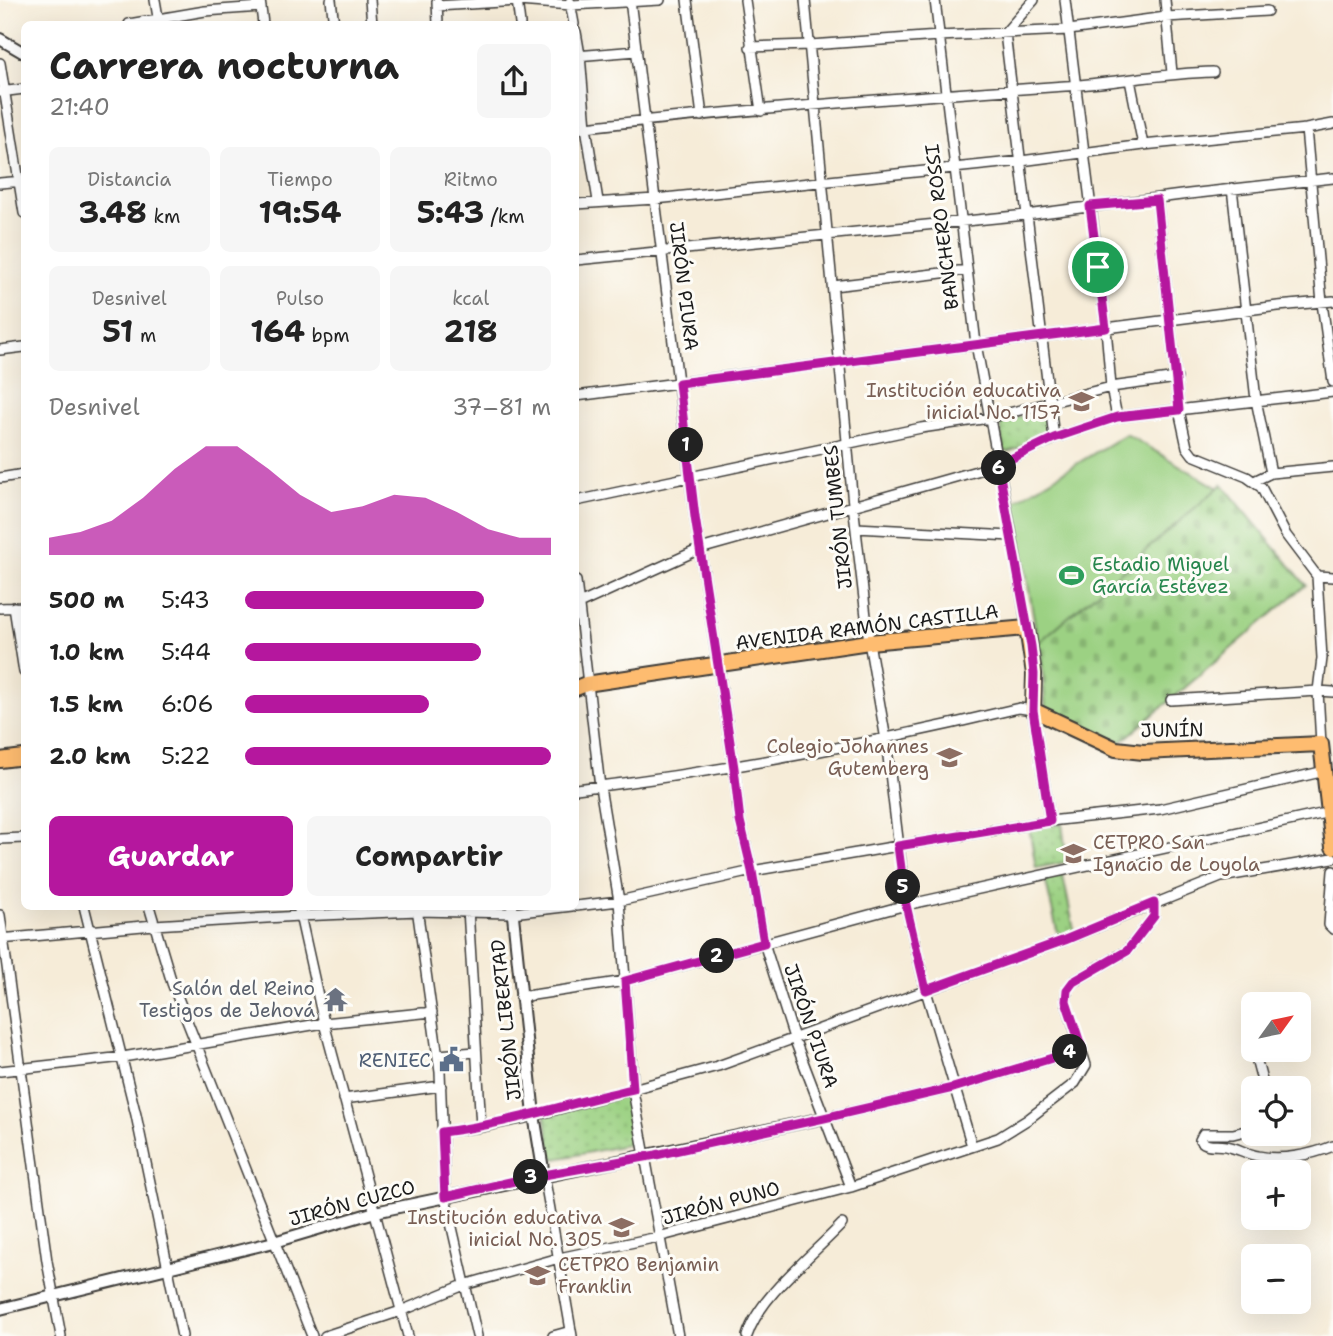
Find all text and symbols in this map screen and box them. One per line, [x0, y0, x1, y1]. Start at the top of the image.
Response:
text: Carrera nocturna [49, 40, 399, 91]
button: share [477, 44, 551, 118]
text: 21:40 [49, 92, 110, 122]
street label: BANCHERO ROSSI [919, 143, 965, 311]
text: Distancia [87, 167, 171, 192]
text: Tiempo [267, 167, 333, 192]
text: Ritmo [444, 167, 498, 192]
text: 3.48 [78, 192, 147, 233]
text: 19:54 [259, 192, 341, 233]
text: 5:43 [417, 192, 484, 233]
text: km [147, 204, 180, 229]
text: /km [484, 204, 525, 229]
street label: JIRÓN PIURA [664, 220, 705, 352]
pin [1068, 237, 1128, 297]
icon: arrive [1079, 248, 1117, 286]
text: Desnivel [92, 286, 167, 311]
text: Pulso [276, 286, 324, 311]
text: kcal [452, 286, 489, 311]
text: 51 [102, 311, 134, 352]
text: 164 [250, 311, 305, 352]
text: 218 [444, 311, 498, 352]
text: m [134, 323, 156, 348]
text: bpm [305, 323, 350, 348]
place label: Institución educativa inicial No. 1157 [866, 378, 1061, 425]
school or university icon: Institución educativa inicial No. 1157 [1067, 387, 1095, 415]
text: Desnivel [49, 392, 140, 422]
text: 37–81 m [452, 392, 551, 422]
pin: 1 [668, 428, 704, 462]
text: 1 [681, 432, 690, 457]
street label: JIRÓN TUMBES [817, 444, 858, 591]
pin: 6 [982, 450, 1016, 486]
text: 6 [992, 455, 1005, 480]
place label: Estadio Miguel García Estévez [1092, 552, 1229, 599]
sports icon: Estadio Miguel García Estévez [1058, 561, 1086, 589]
text: 500 m [49, 585, 124, 615]
text: 5:43 [161, 585, 210, 615]
street label: AVENIDA RAMÓN CASTILLA [734, 597, 1000, 656]
text: 1.0 km [49, 637, 124, 667]
text: 5:44 [161, 637, 211, 667]
text: 1.5 km [49, 689, 123, 719]
text: 6:06 [161, 689, 214, 719]
street label: JUNÍN [1140, 716, 1204, 743]
place label: Colegio Johannes Gutemberg [767, 734, 929, 781]
text: 2.0 km [49, 741, 131, 771]
text: 5:22 [161, 741, 210, 771]
school or university icon: Colegio Johannes Gutemberg [935, 743, 963, 771]
button: Guardar [49, 816, 293, 896]
button: Compartir [307, 816, 551, 896]
place label: CETPRO San Ignacio de Loyola [1093, 830, 1260, 877]
school or university icon: CETPRO San Ignacio de Loyola [1059, 839, 1087, 867]
pin: 5 [886, 870, 920, 904]
text: 5 [897, 874, 908, 899]
street label: JIRÓN LIBERTAD [484, 938, 527, 1102]
pin: 2 [700, 939, 734, 974]
text: 2 [710, 943, 723, 968]
street label: JIRÓN PIURA [778, 960, 845, 1092]
place label: Salón del Reino Testigos de Jehová [139, 976, 315, 1023]
temple icon: Salón del Reino Testigos de Jehová [321, 985, 349, 1013]
north arrow [1241, 992, 1311, 1062]
map controls [1241, 992, 1311, 1314]
pin: 4 [1052, 1034, 1088, 1070]
text: 4 [1063, 1039, 1076, 1064]
public building icon: RENIEC [437, 1046, 465, 1074]
place label: RENIEC [359, 1048, 431, 1073]
button: locate [1241, 1076, 1311, 1146]
pin: 3 [514, 1160, 548, 1194]
button: + [1241, 1160, 1311, 1230]
text: 3 [524, 1164, 537, 1189]
street label: JIRÓN CUZCO [286, 1173, 418, 1232]
street label: JIRÓN PUNO [659, 1174, 783, 1231]
place label: Institución educativa inicial No. 305 [407, 1205, 602, 1252]
school or university icon: Institución educativa inicial No. 305 [608, 1214, 636, 1242]
button: − [1241, 1244, 1311, 1314]
place label: CETPRO Benjamin Franklin [558, 1252, 719, 1299]
school or university icon: CETPRO Benjamin Franklin [524, 1261, 552, 1289]

